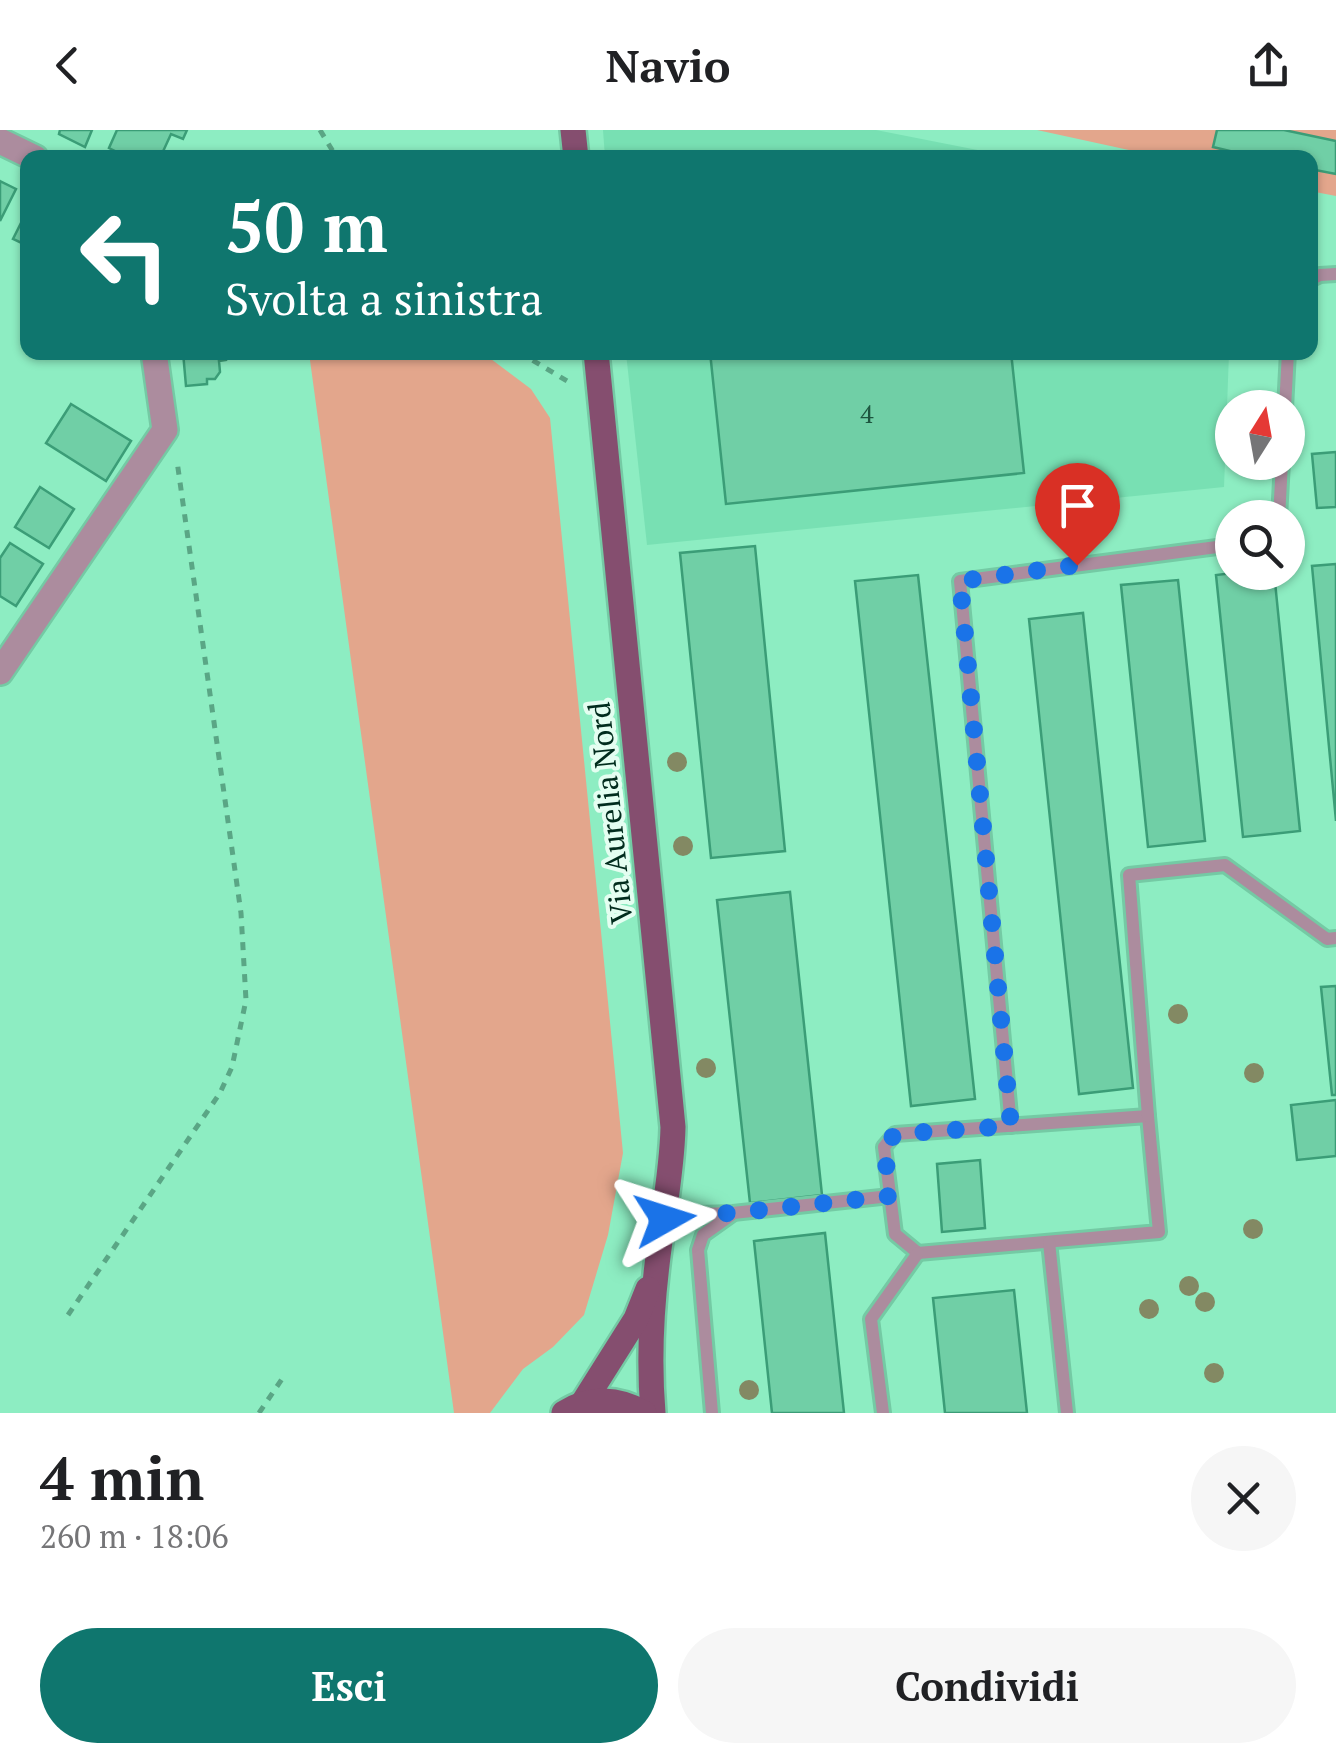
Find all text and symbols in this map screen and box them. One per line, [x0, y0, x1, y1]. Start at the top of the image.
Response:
text: Navio [605, 35, 731, 95]
icon: back [40, 38, 95, 93]
icon: share [1241, 38, 1296, 93]
text: 50 m [225, 179, 388, 272]
icon: left [60, 190, 190, 320]
text: Svolta a sinistra [225, 268, 543, 328]
north arrow [1215, 390, 1305, 480]
map controls [1215, 390, 1305, 590]
house number: 4 [860, 397, 874, 430]
pin [1035, 463, 1120, 566]
icon: arrive [1050, 478, 1105, 533]
button: search [1215, 500, 1305, 590]
street label: Via Aurelia Nord [578, 700, 642, 926]
position arrow [613, 1167, 717, 1271]
text: 4 min [40, 1438, 204, 1517]
button: close [1191, 1446, 1296, 1551]
text: 260 m · 18:06 [40, 1515, 228, 1557]
button: Esci [40, 1628, 658, 1743]
button: Condividi [678, 1628, 1296, 1743]

